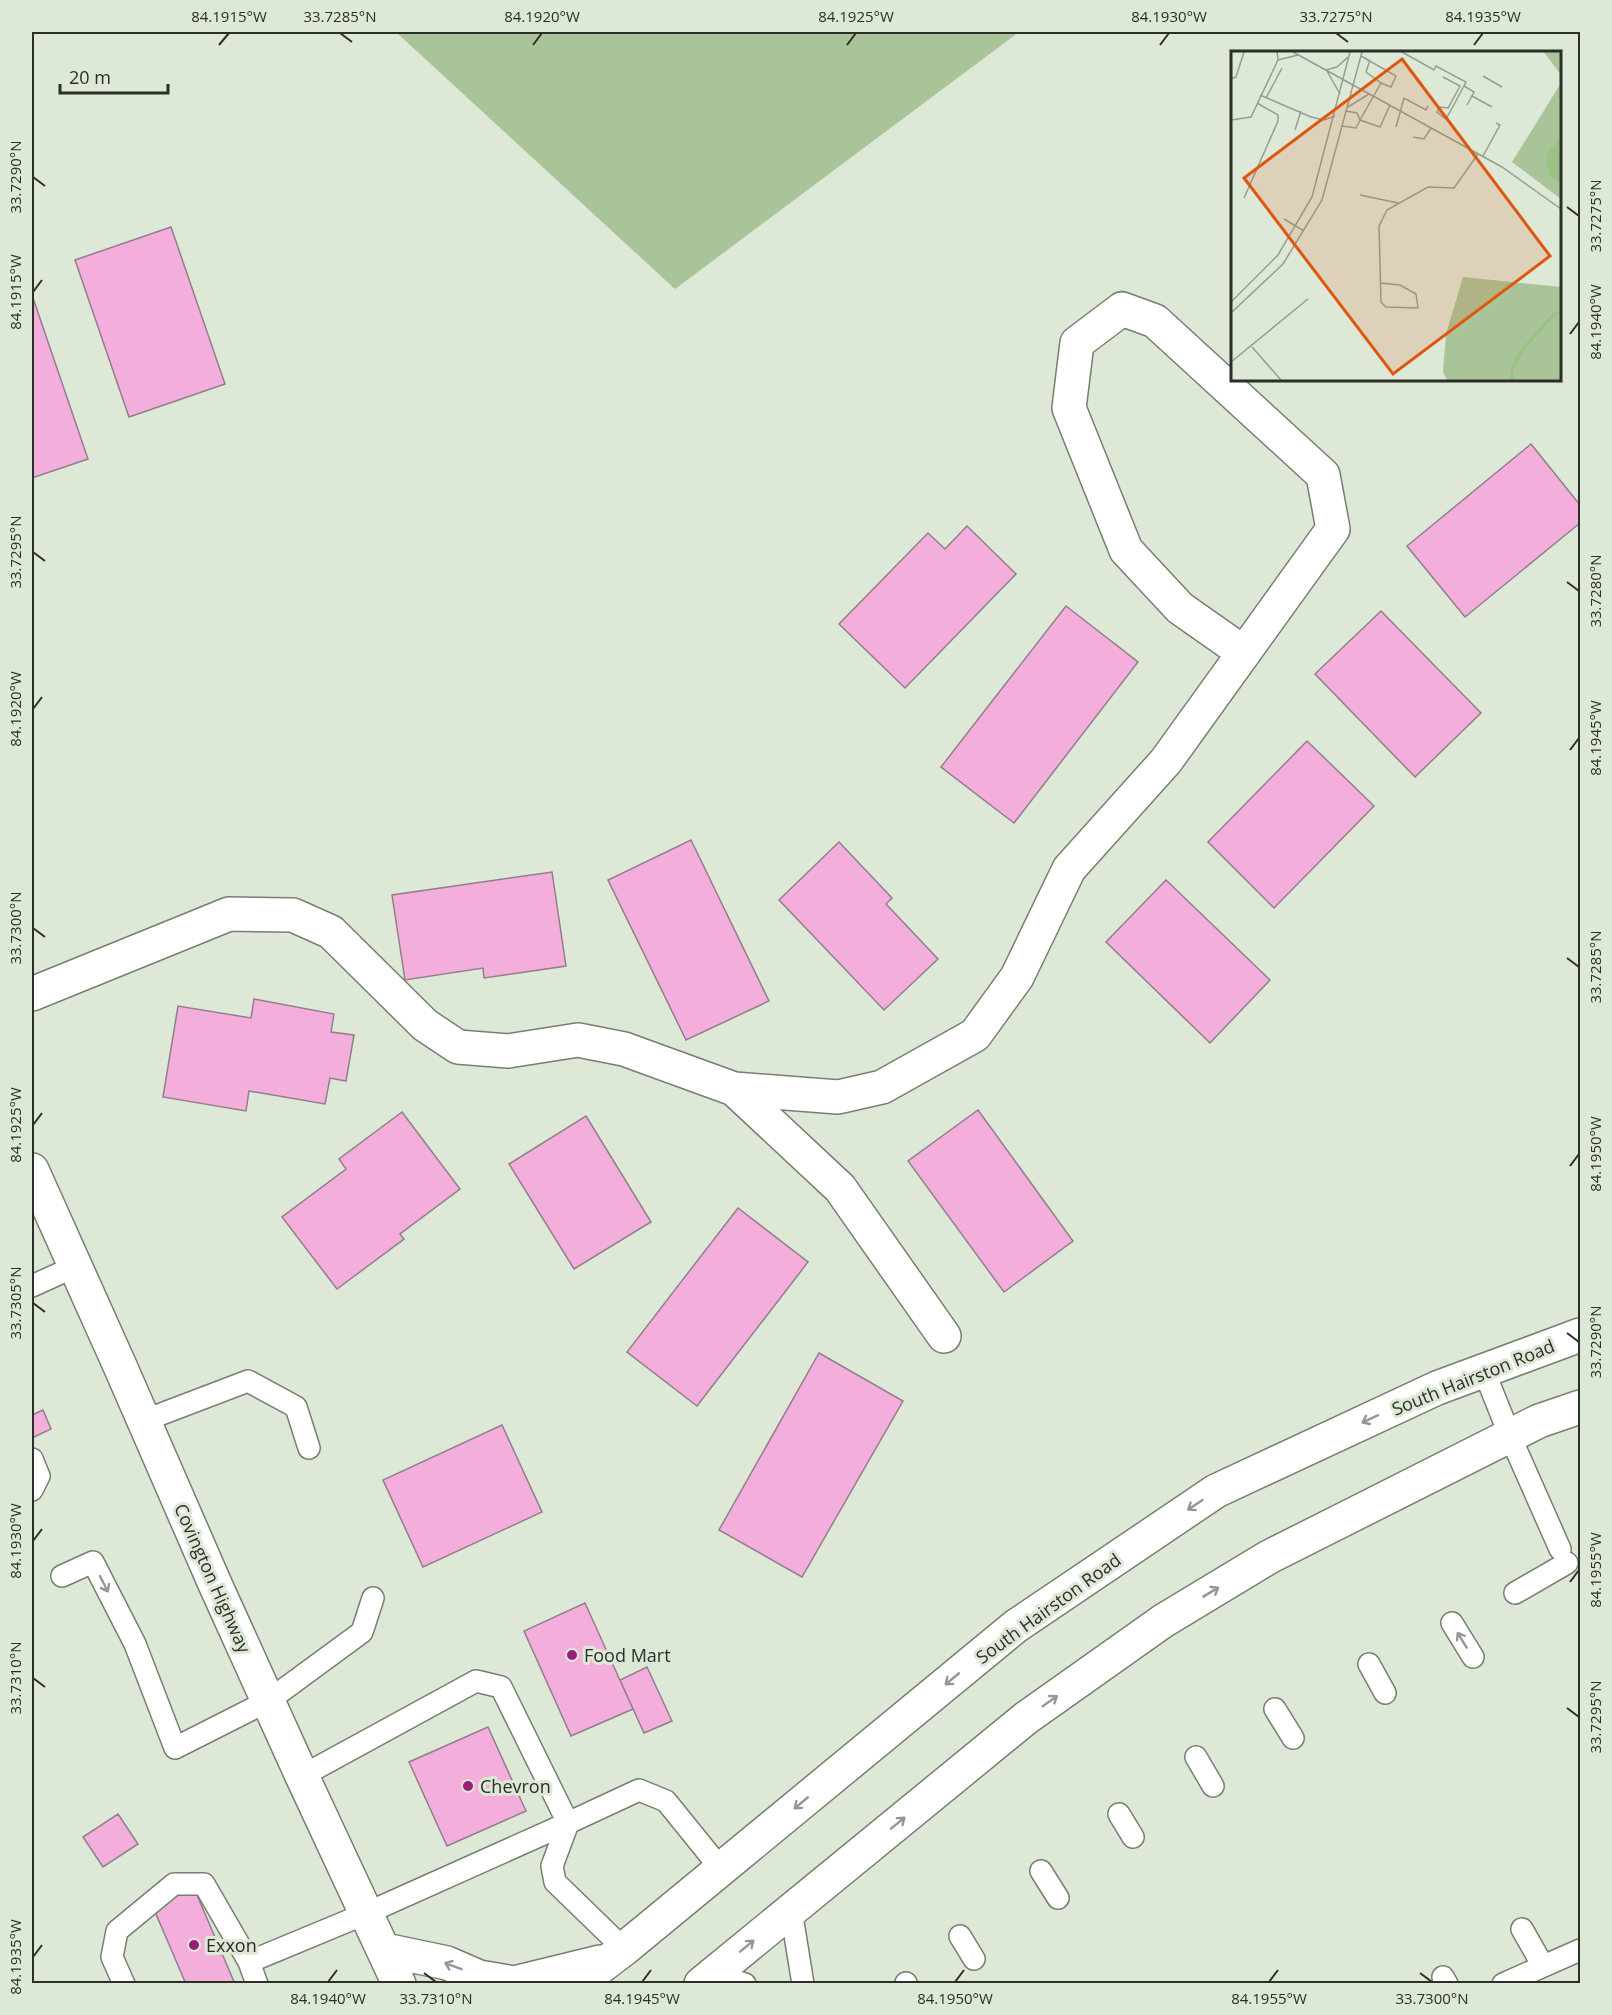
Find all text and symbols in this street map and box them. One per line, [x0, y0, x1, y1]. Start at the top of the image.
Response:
text: 84.1915°W [191, 6, 267, 26]
text: 33.7285°N [303, 6, 377, 26]
text: 84.1920°W [504, 6, 580, 26]
text: 84.1925°W [818, 6, 894, 26]
text: 84.1930°W [1131, 6, 1207, 26]
text: 33.7275°N [1299, 6, 1373, 26]
text: 84.1935°W [1445, 6, 1521, 26]
inset map [1231, 51, 1561, 381]
scale bar [60, 57, 168, 95]
text: 20 m [69, 65, 111, 89]
text: 33.7290°N [5, 140, 25, 214]
text: 33.7275°N [1585, 179, 1605, 253]
text: 84.1915°W [5, 254, 25, 330]
text: 84.1940°W [1585, 284, 1605, 360]
text: 33.7295°N [5, 515, 25, 589]
text: 33.7280°N [1585, 554, 1605, 628]
text: 84.1920°W [5, 671, 25, 747]
text: 84.1945°W [1585, 700, 1605, 776]
text: 33.7300°N [5, 891, 25, 965]
text: 33.7285°N [1585, 930, 1605, 1004]
text: 84.1925°W [5, 1087, 25, 1163]
text: 84.1950°W [1585, 1116, 1605, 1192]
text: 33.7305°N [5, 1266, 25, 1340]
text: 33.7290°N [1585, 1305, 1605, 1379]
street label: South Hairston Road [1388, 1333, 1558, 1421]
one-way arrow [1362, 1413, 1380, 1425]
one-way arrow [1188, 1499, 1204, 1511]
street label: Covington Highway [169, 1500, 257, 1657]
text: 84.1930°W [5, 1503, 25, 1579]
text: 84.1955°W [1585, 1532, 1605, 1608]
street label: South Hairston Road [971, 1547, 1125, 1669]
one-way arrow [98, 1575, 110, 1592]
one-way arrow [1202, 1585, 1219, 1597]
one-way arrow [1456, 1632, 1468, 1649]
text: 33.7310°N [5, 1641, 25, 1715]
place label: Food Mart [584, 1643, 671, 1667]
marker: Food Mart [565, 1648, 579, 1662]
one-way arrow [944, 1672, 960, 1685]
text: 33.7295°N [1585, 1680, 1605, 1754]
one-way arrow [1041, 1695, 1057, 1707]
place label: Chevron [480, 1774, 551, 1798]
marker: Chevron [461, 1779, 475, 1793]
one-way arrow [794, 1796, 809, 1810]
one-way arrow [889, 1817, 905, 1830]
text: 84.1935°W [5, 1919, 25, 1995]
place label: Exxon [206, 1933, 257, 1957]
marker: Exxon [187, 1938, 201, 1952]
one-way arrow [739, 1940, 755, 1953]
one-way arrow [444, 1960, 462, 1971]
text: 84.1940°W [290, 1988, 366, 2008]
text: 33.7310°N [399, 1988, 473, 2008]
text: 84.1945°W [604, 1988, 680, 2008]
text: 84.1950°W [917, 1988, 993, 2008]
text: 84.1955°W [1231, 1988, 1307, 2008]
text: 33.7300°N [1395, 1988, 1469, 2008]

